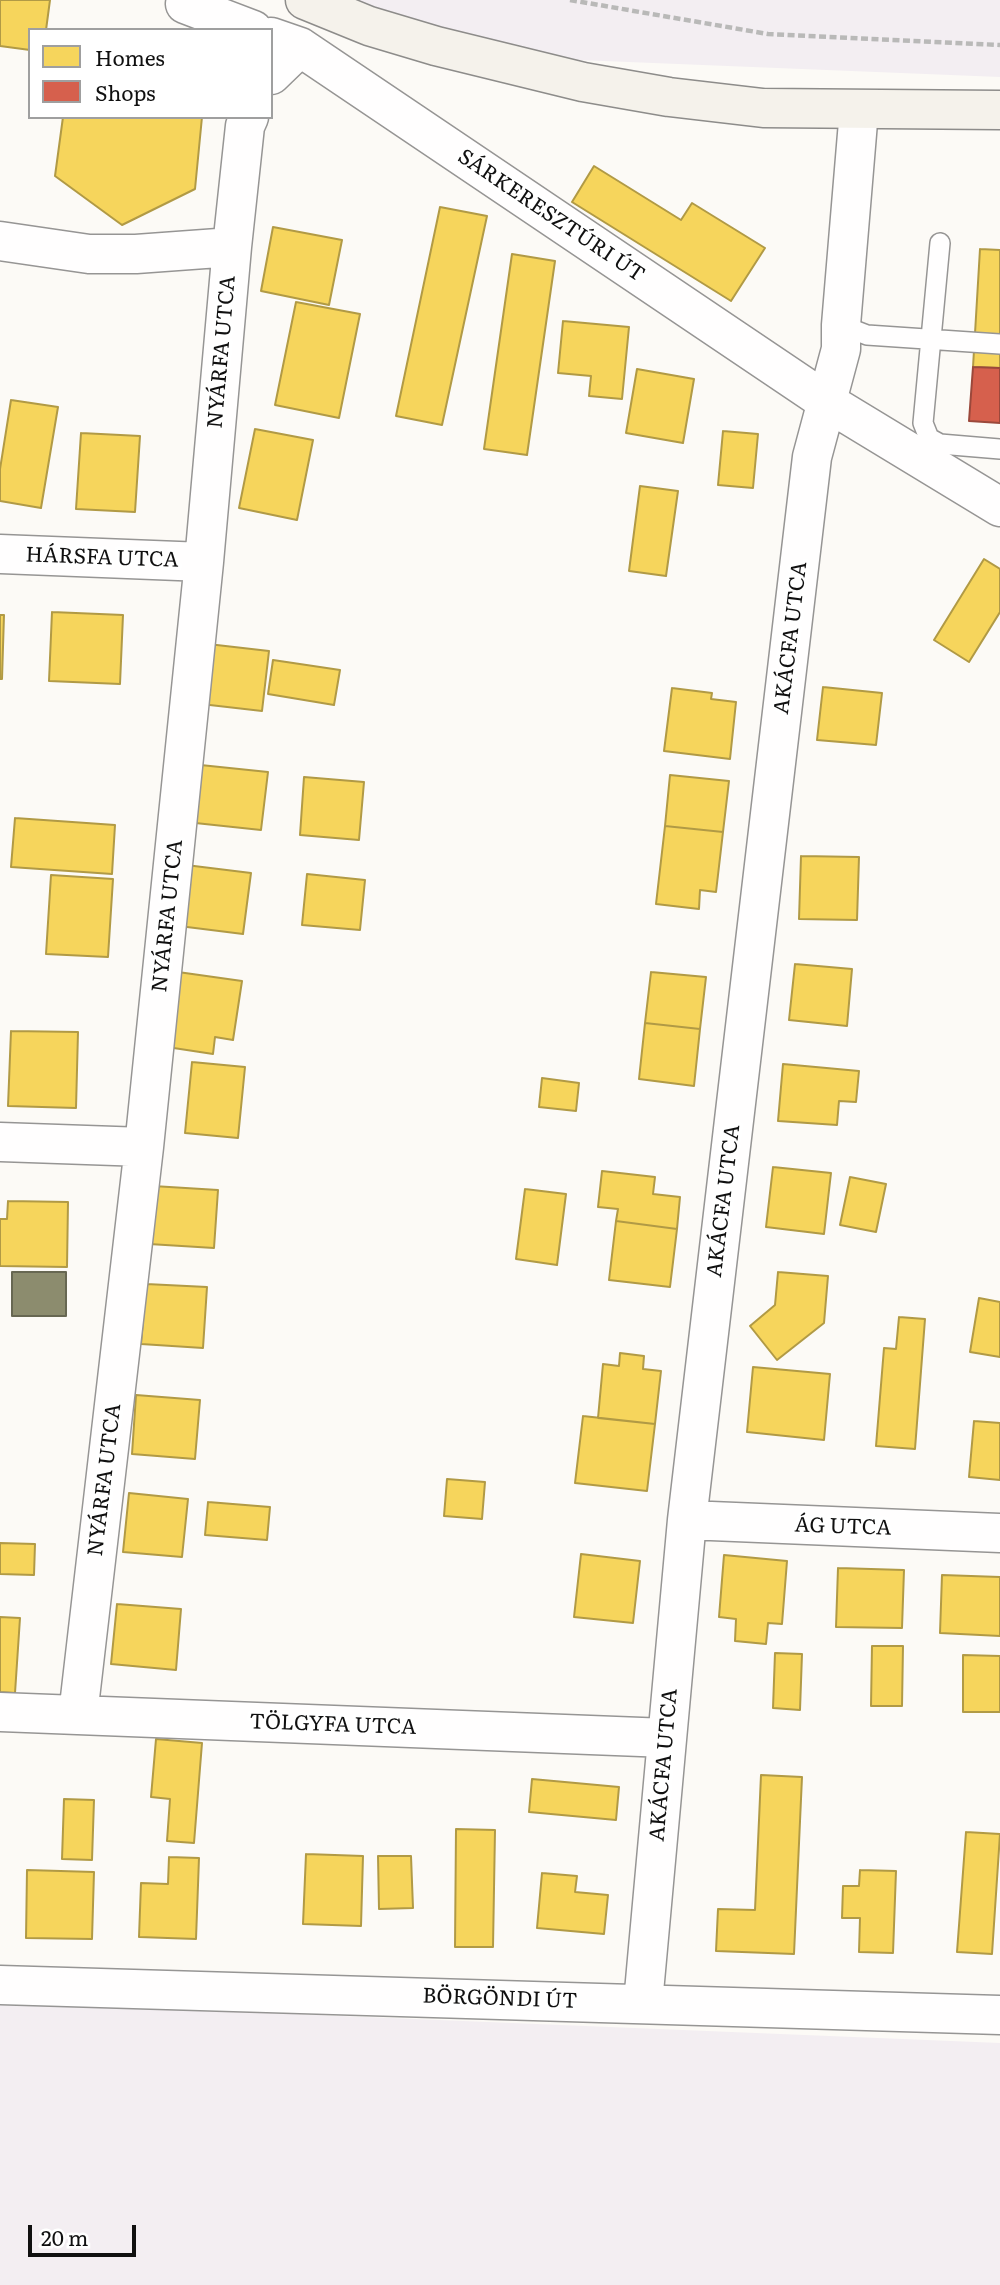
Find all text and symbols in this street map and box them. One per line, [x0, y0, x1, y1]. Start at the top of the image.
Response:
legend [28, 28, 273, 119]
text: Homes [95, 41, 165, 72]
text: Shops [95, 76, 156, 107]
street label: SÁRKERESZTÚRI ÚT [453, 144, 649, 288]
street label: NYÁRFA UTCA [203, 274, 241, 430]
street label: HÁRSFA UTCA [25, 543, 179, 573]
street label: AKÁCFA UTCA [769, 560, 813, 716]
street label: NYÁRFA UTCA [147, 838, 189, 994]
street label: AKÁCFA UTCA [702, 1123, 746, 1279]
street label: NYÁRFA UTCA [83, 1402, 127, 1558]
street label: ÁG UTCA [794, 1513, 892, 1541]
street label: AKÁCFA UTCA [645, 1687, 683, 1843]
street label: TÖLGYFA UTCA [249, 1709, 417, 1741]
street label: BÖRGÖNDI ÚT [422, 1984, 578, 2014]
scale bar [32, 2212, 140, 2256]
text: 20 m [41, 2221, 88, 2252]

